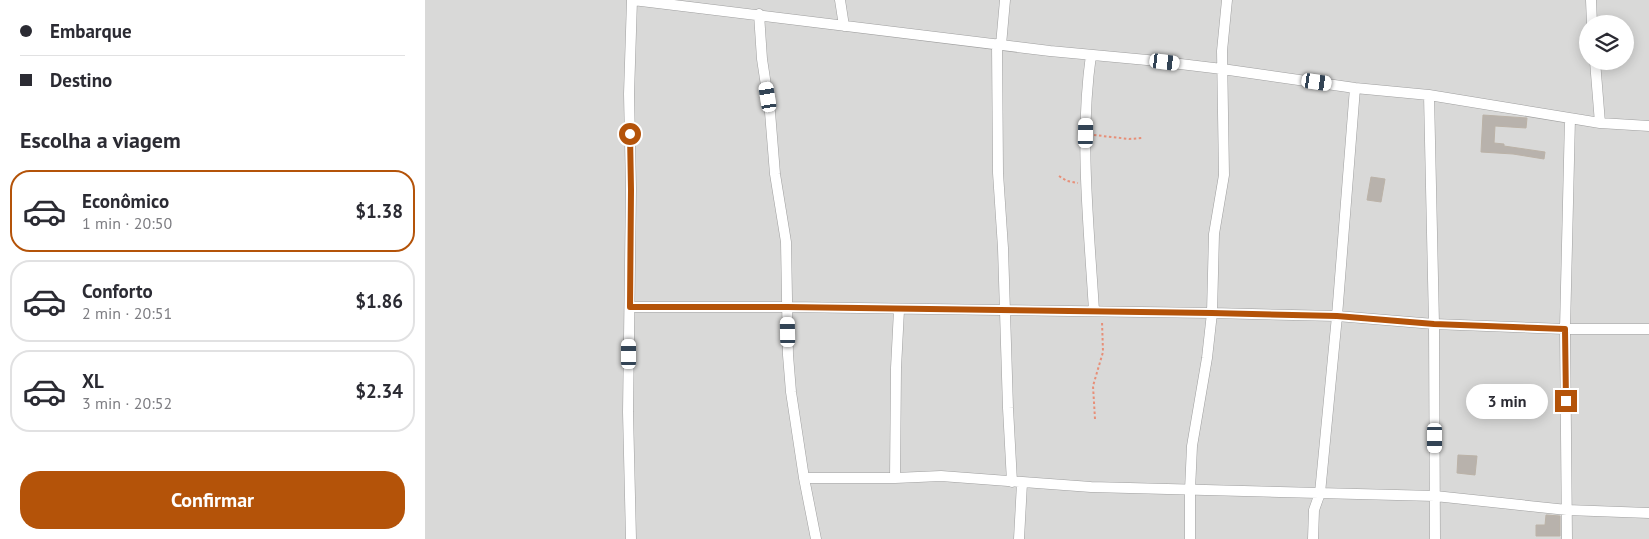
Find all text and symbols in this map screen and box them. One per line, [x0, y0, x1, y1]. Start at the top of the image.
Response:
map controls [1579, 15, 1634, 70]
button: layers [1579, 15, 1634, 70]
text: Embarque [50, 19, 132, 43]
car [1149, 53, 1180, 71]
text: Destino [50, 68, 112, 92]
car [1301, 72, 1332, 92]
car [758, 81, 777, 113]
car [1078, 118, 1093, 148]
route start [619, 123, 641, 145]
text: Escolha a viagem [20, 126, 181, 154]
icon: car [22, 189, 67, 234]
text: Econômico [82, 189, 169, 213]
text: $1.38 [355, 199, 403, 223]
text: 1 min · 20:50 [82, 213, 172, 233]
icon: car [22, 279, 67, 324]
text: Conforto [82, 279, 153, 303]
text: $1.86 [355, 289, 403, 313]
text: 2 min · 20:51 [82, 303, 172, 323]
car [780, 317, 795, 347]
car [621, 339, 636, 369]
icon: car [22, 369, 67, 414]
text: XL [82, 369, 104, 393]
text: $2.34 [355, 379, 403, 403]
callout: 3 min [1466, 384, 1549, 418]
route end [1555, 390, 1577, 412]
text: 3 min [1487, 391, 1527, 411]
text: 3 min · 20:52 [82, 393, 172, 413]
car [1427, 423, 1442, 453]
button: Confirmar [20, 471, 405, 529]

